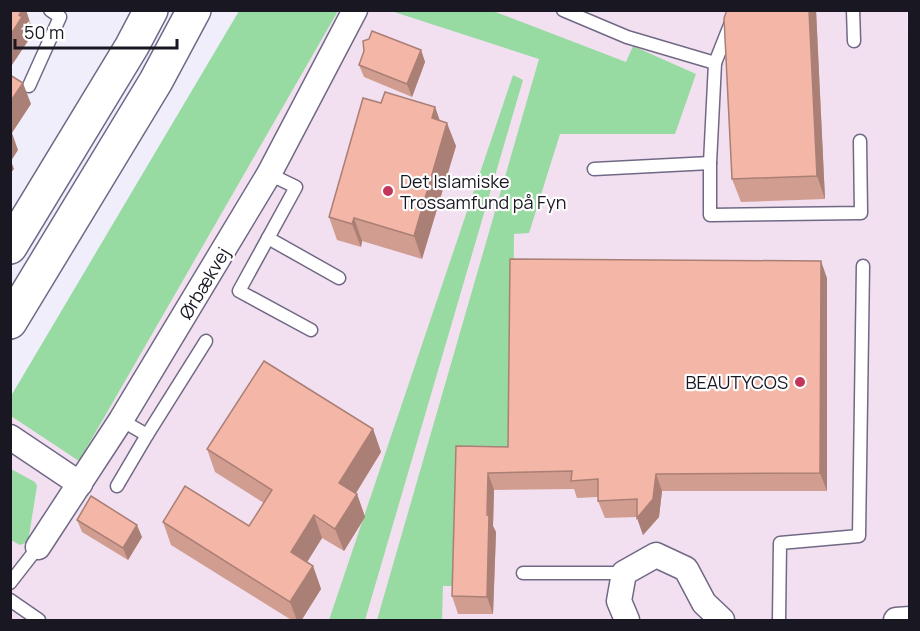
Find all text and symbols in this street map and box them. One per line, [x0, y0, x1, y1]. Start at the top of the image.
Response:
scale bar [15, 12, 177, 50]
text: 50 m [24, 20, 64, 44]
place label: Det Islamiske Trossamfund på Fyn [400, 169, 566, 214]
marker: Det Islamiske Trossamfund på Fyn [381, 184, 395, 198]
street label: Ørbækvej [173, 243, 235, 323]
place label: BEAUTYCOS [685, 370, 788, 394]
marker: BEAUTYCOS [793, 375, 807, 389]

